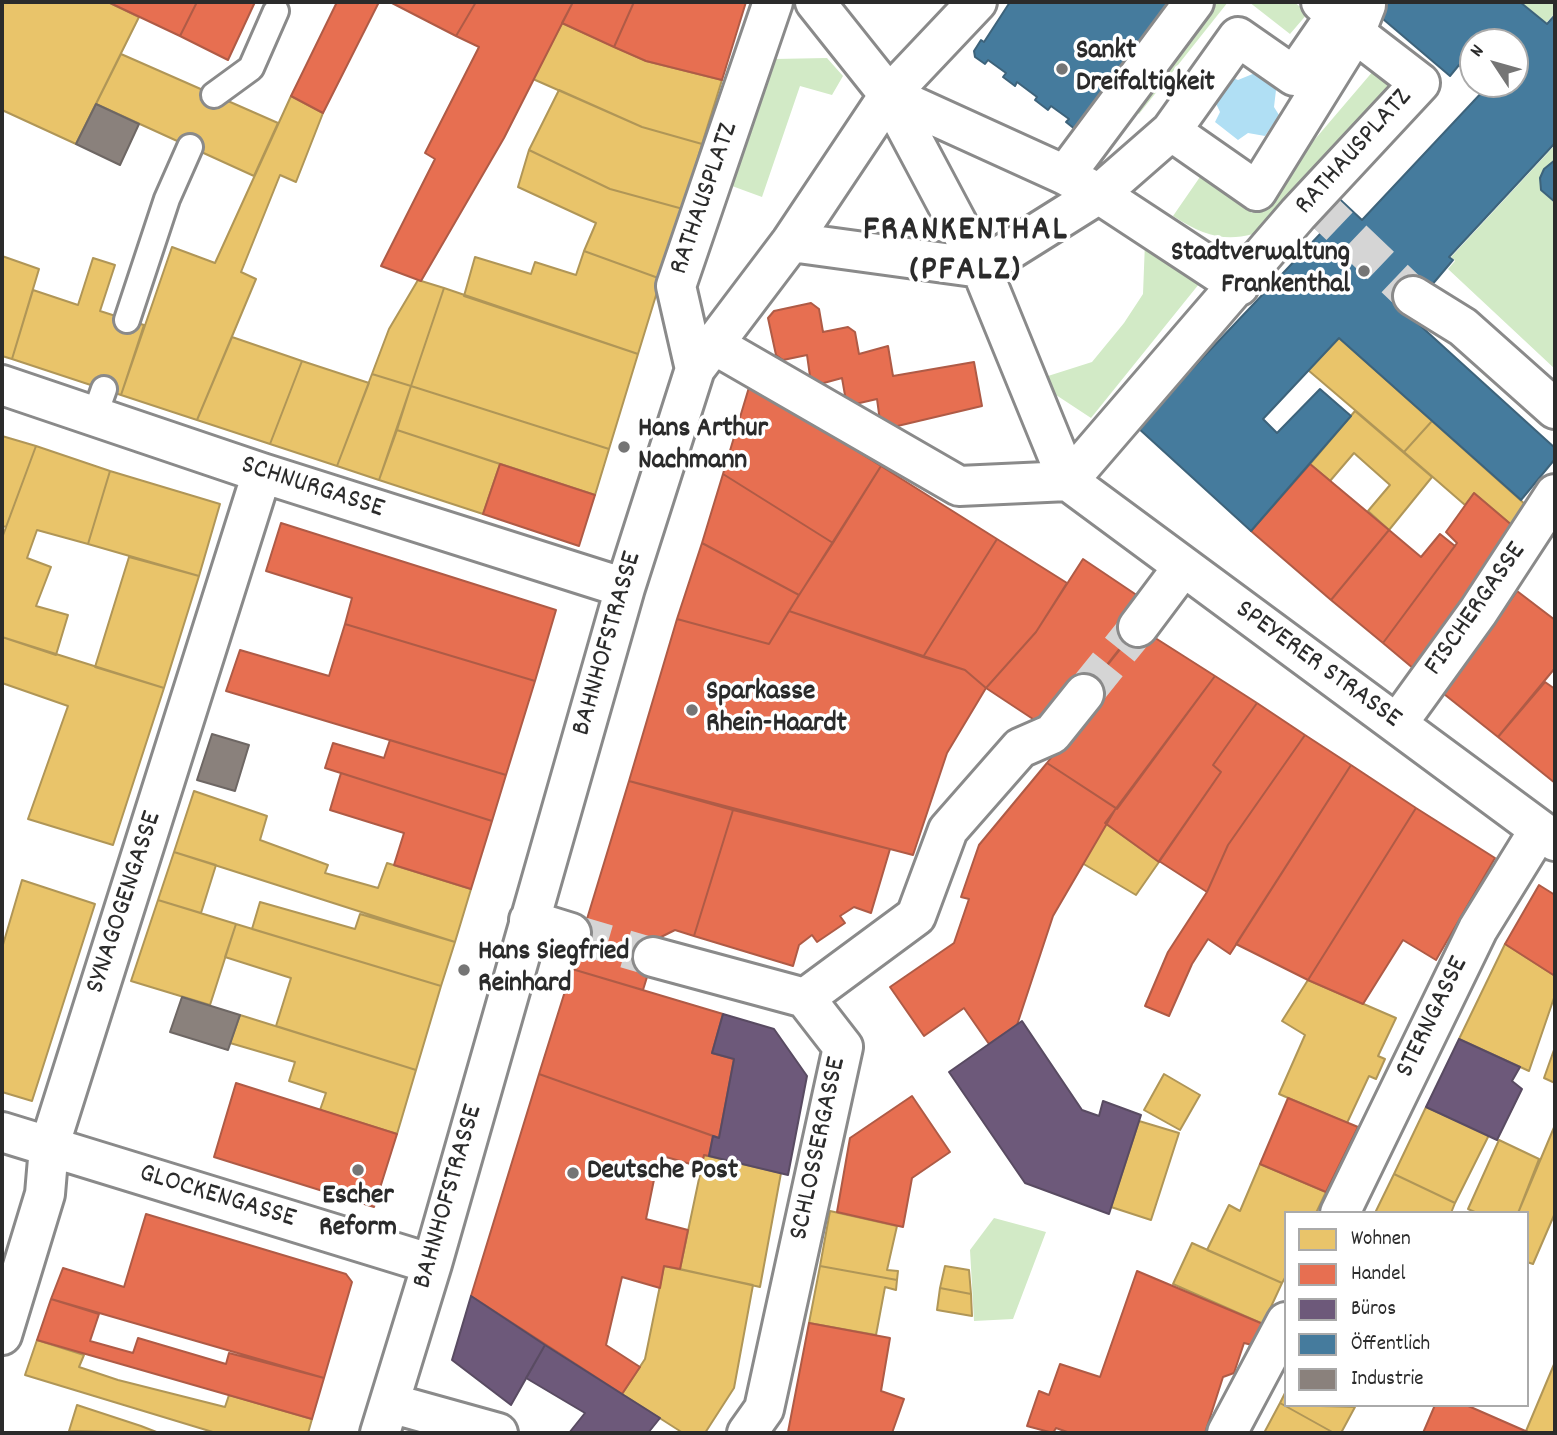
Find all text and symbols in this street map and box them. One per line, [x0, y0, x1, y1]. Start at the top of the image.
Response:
north arrow [1459, 28, 1529, 98]
place label: Sankt Dreifaltigkeit [1076, 36, 1215, 102]
text: N [1465, 40, 1492, 63]
marker: Sankt Dreifaltigkeit [1054, 61, 1070, 77]
street label: RATHAUSPLATZ [1289, 83, 1421, 223]
street label: RATHAUSPLATZ [664, 119, 748, 279]
district label: FRANKENTHAL (PFALZ) [865, 212, 1067, 294]
place label: Stadtverwaltung Frankenthal [1171, 238, 1350, 304]
marker: Stadtverwaltung Frankenthal [1356, 263, 1372, 279]
place label: Hans Arthur Nachmann [638, 414, 768, 480]
marker: Hans Arthur Nachmann [616, 439, 632, 455]
street label: SCHNURGASSE [236, 450, 388, 528]
street label: FISCHERGASSE [1419, 537, 1535, 683]
street label: BAHNHOFSTRASSE [567, 548, 651, 740]
street label: SPEYERER STRASSE [1227, 595, 1407, 737]
place label: Sparkasse Rhein-Haardt [706, 677, 847, 743]
marker: Sparkasse Rhein-Haardt [684, 702, 700, 718]
street label: SYNAGOGENGASSE [81, 808, 171, 998]
place label: Hans Siegfried Reinhard [478, 937, 629, 1003]
street label: STERNGASSE [1390, 952, 1478, 1084]
marker: Hans Siegfried Reinhard [456, 962, 472, 978]
street label: SCHLOSSERGASSE [784, 1055, 856, 1243]
street label: BAHNHOFSTRASSE [408, 1101, 492, 1293]
place label: Deutsche Post [587, 1156, 738, 1190]
street label: GLOCKENGASSE [135, 1158, 299, 1238]
marker: Escher Reform [350, 1162, 366, 1178]
marker: Deutsche Post [565, 1165, 581, 1181]
place label: Escher Reform [319, 1181, 397, 1247]
legend [1284, 1211, 1529, 1407]
text: Wohnen [1351, 1225, 1411, 1255]
text: Handel [1351, 1260, 1405, 1290]
text: Büros [1351, 1295, 1396, 1325]
text: Öffentlich [1351, 1330, 1430, 1360]
text: Industrie [1351, 1365, 1424, 1395]

